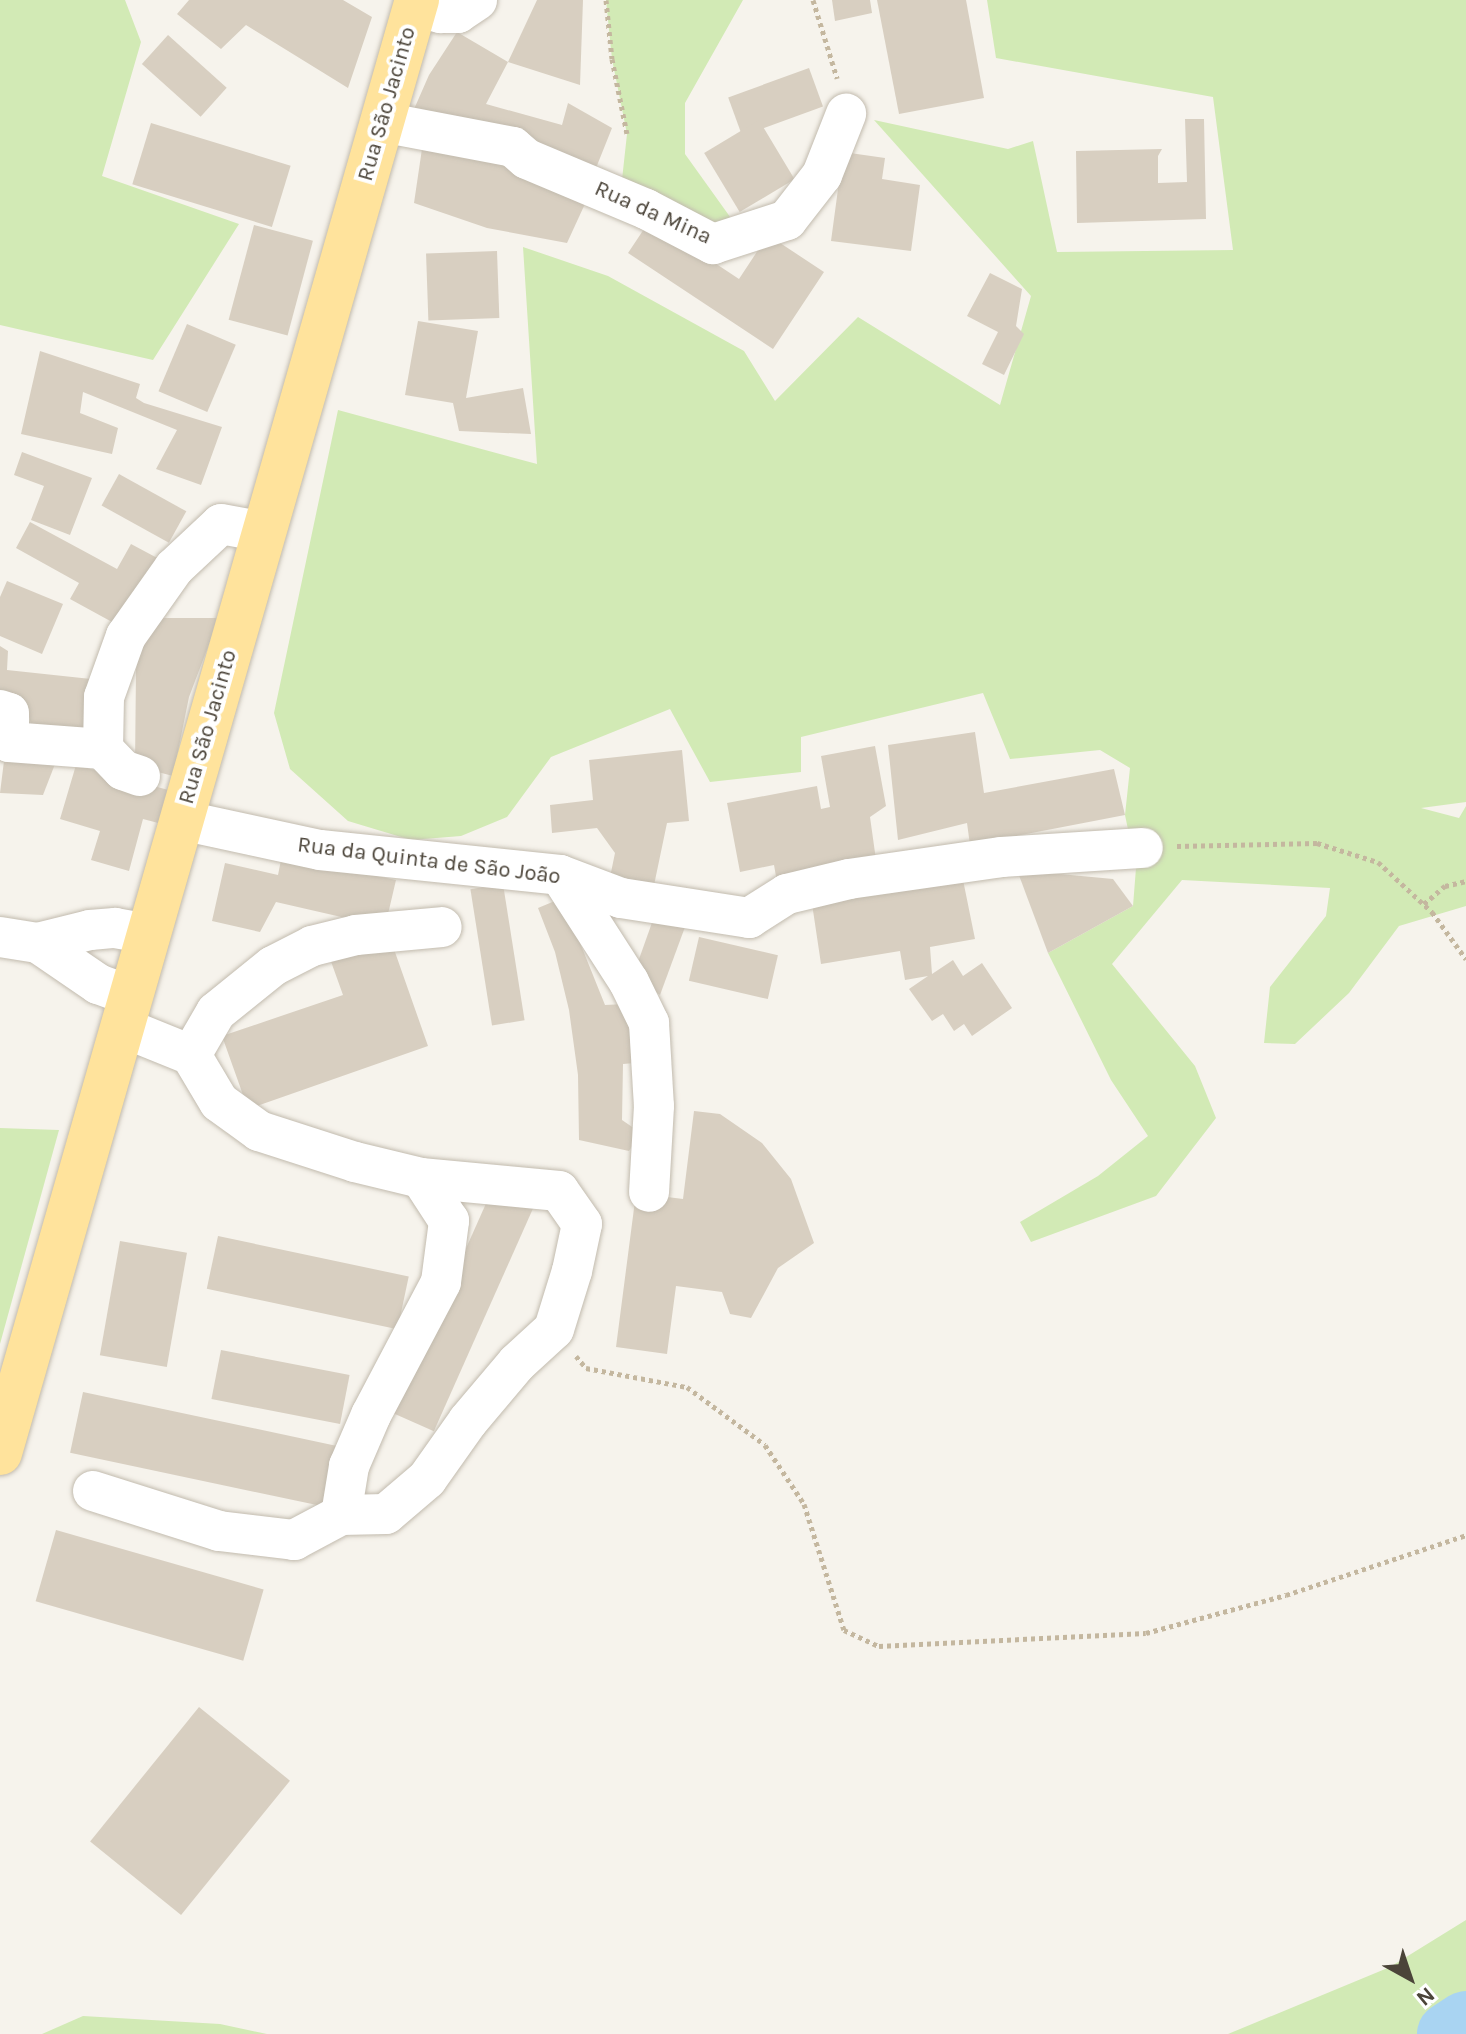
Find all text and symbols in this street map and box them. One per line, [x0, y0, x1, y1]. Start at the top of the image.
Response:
street label: Rua São Jacinto [352, 24, 422, 184]
street label: Rua da Mina [590, 176, 716, 250]
street label: Rua São Jacinto [173, 647, 243, 807]
street label: Rua da Quinta de São João [296, 832, 562, 890]
north arrow [1370, 1938, 1450, 2018]
text: N [1411, 1981, 1440, 2011]

